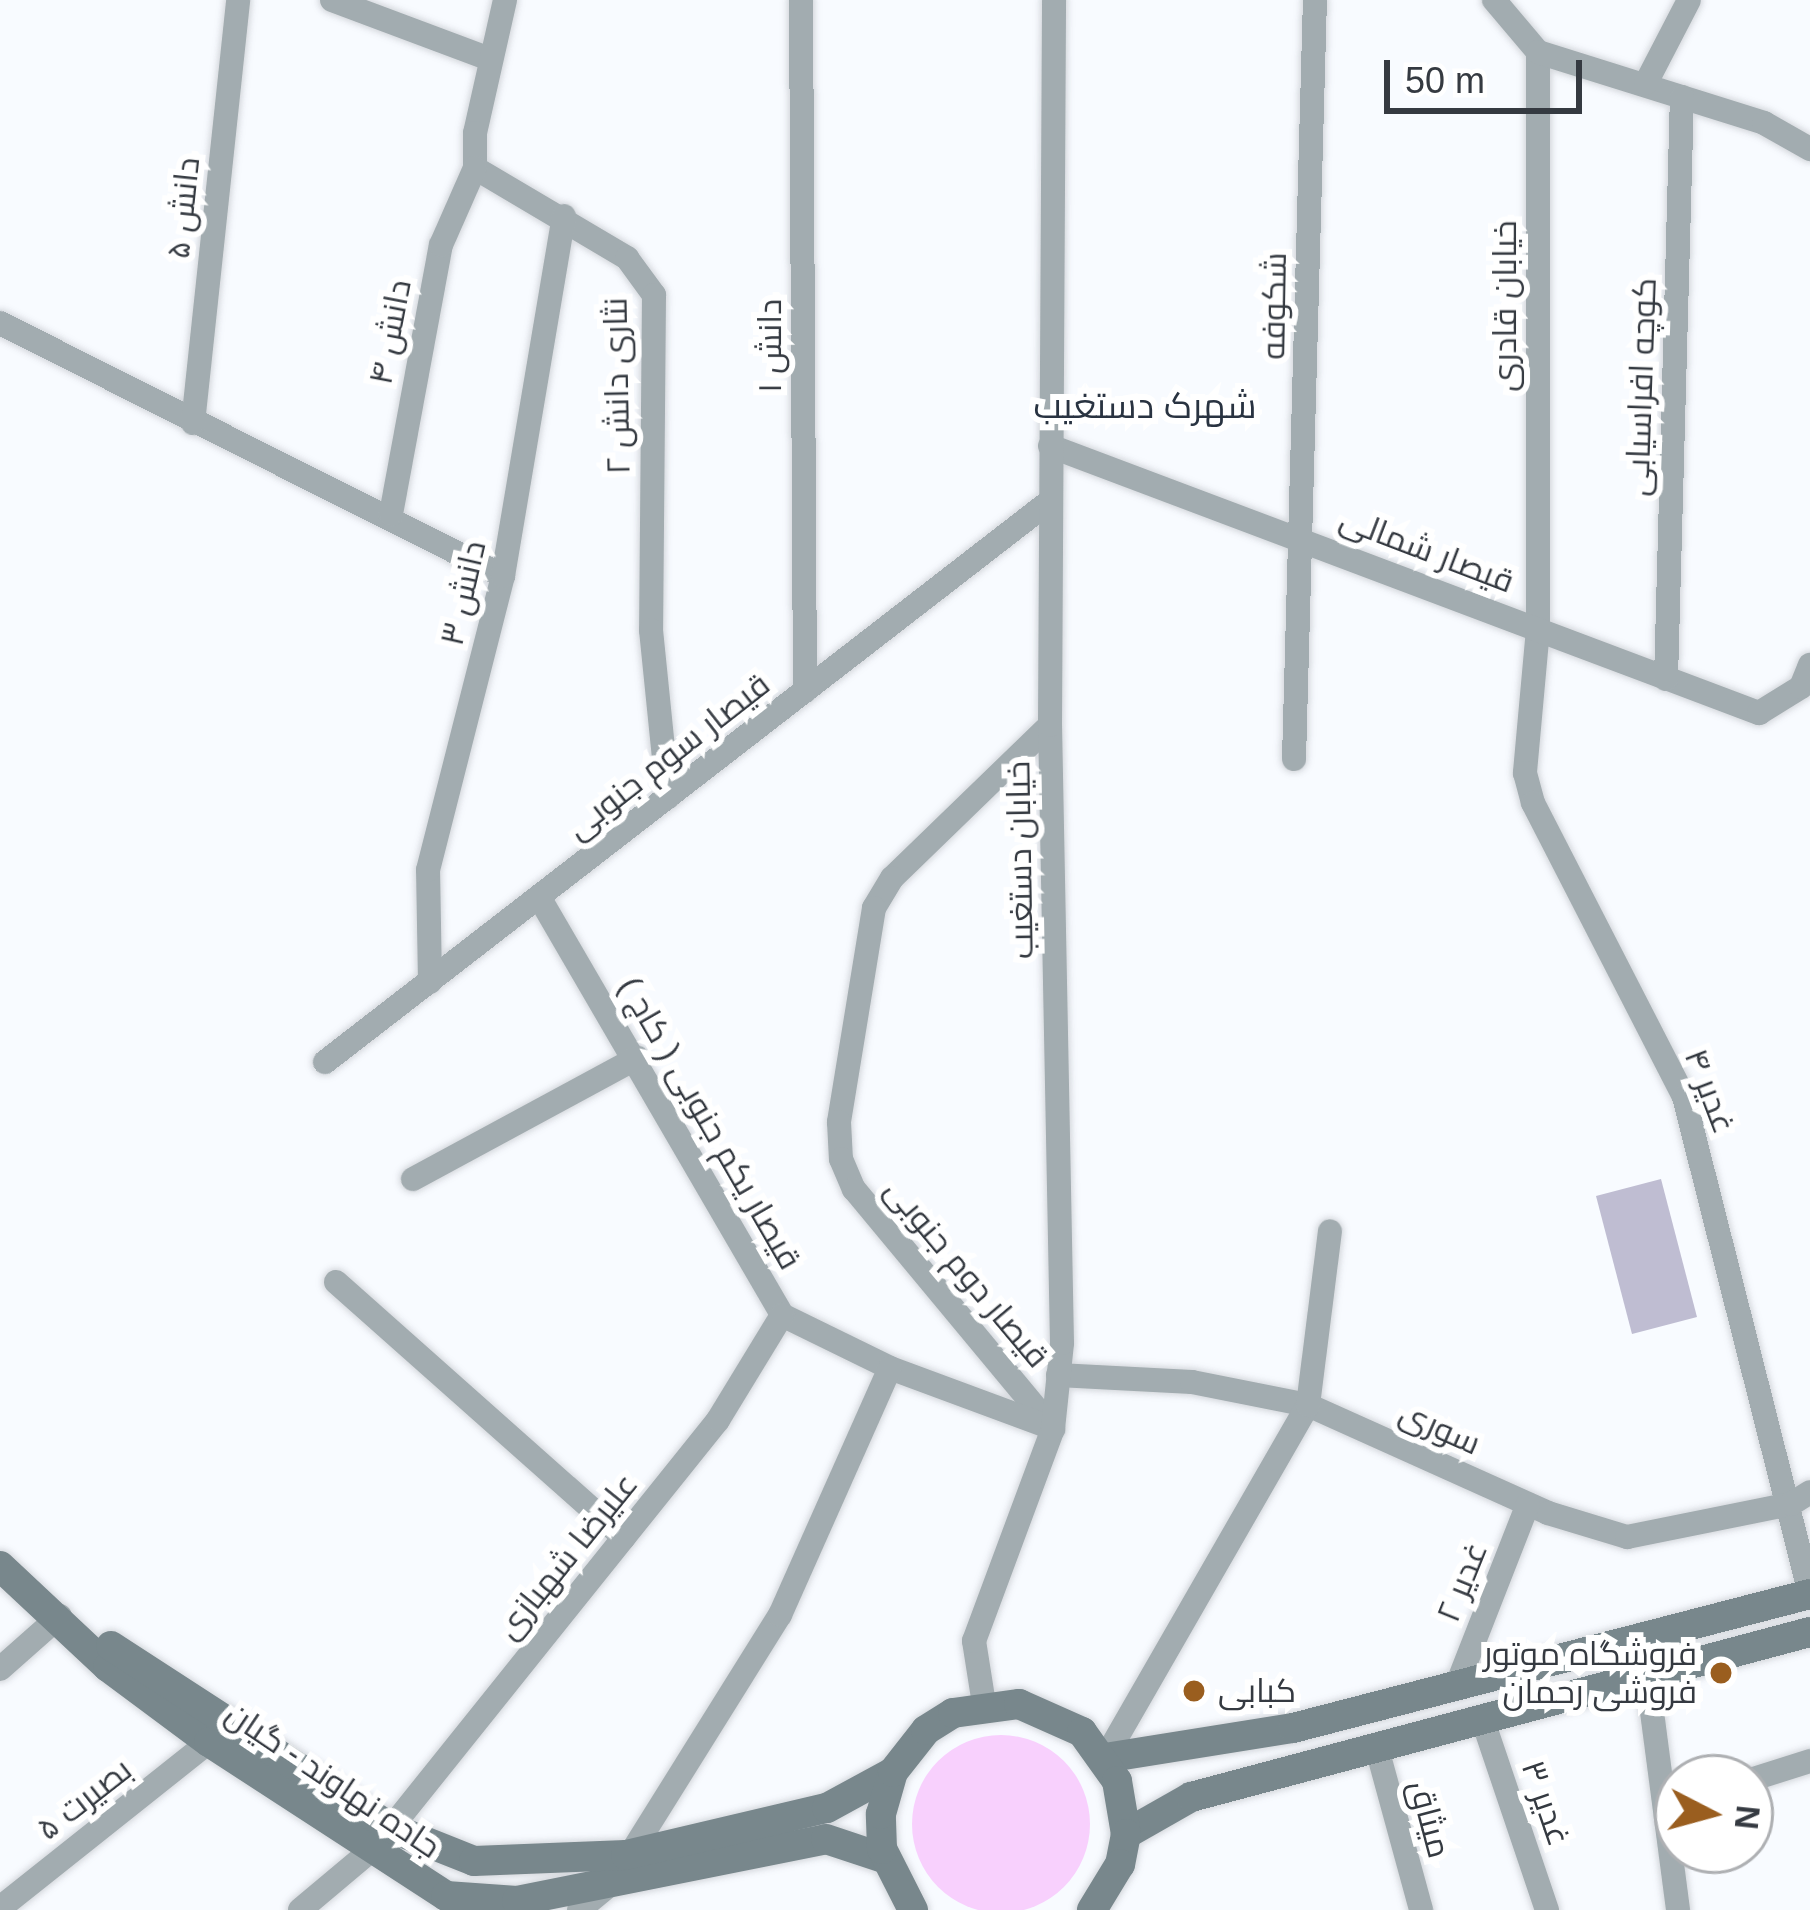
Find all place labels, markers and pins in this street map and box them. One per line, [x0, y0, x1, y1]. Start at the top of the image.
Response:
place label: فروشگاه موتور فروشی رحمان [1483, 1634, 1697, 1712]
marker: فروشگاه موتور فروشی رحمان [1708, 1660, 1734, 1686]
place label: کبابی [1218, 1671, 1296, 1711]
marker: کبابی [1181, 1678, 1207, 1704]

